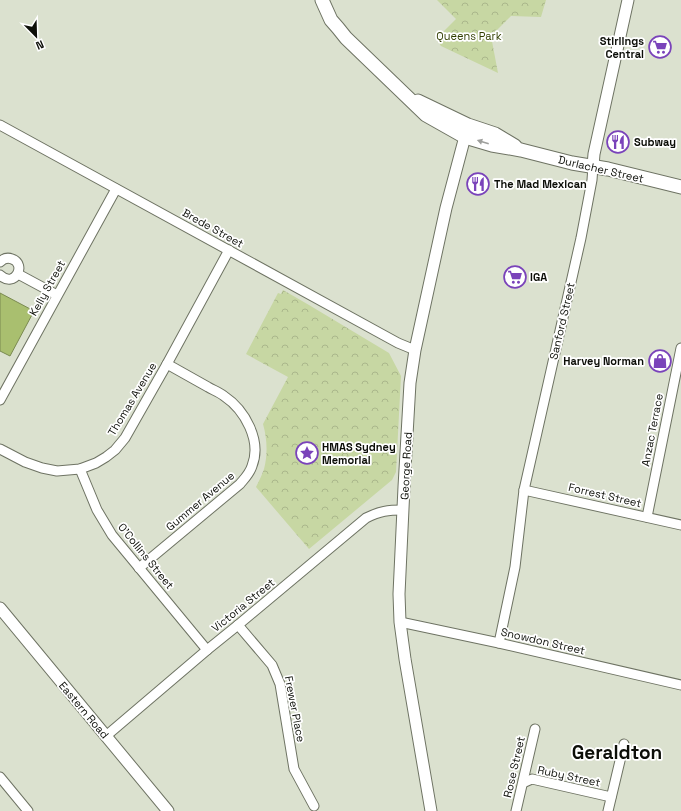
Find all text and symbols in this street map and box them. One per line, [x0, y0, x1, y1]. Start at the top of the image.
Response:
north arrow [16, 16, 56, 56]
park label: Queens Park [436, 29, 502, 43]
place label: Stirlings Central [600, 34, 644, 61]
supermarket icon: Stirlings Central [647, 34, 673, 60]
text: N [34, 37, 46, 53]
restaurant icon: Subway [605, 129, 631, 155]
place label: Subway [634, 135, 676, 149]
one-way arrow [477, 139, 489, 145]
street label: Durlacher Street [557, 152, 645, 186]
restaurant icon: The Mad Mexican [465, 171, 491, 197]
place label: The Mad Mexican [494, 177, 587, 191]
street label: Brede Street [180, 205, 246, 251]
street label: Kelly Street [26, 258, 68, 318]
supermarket icon: IGA [502, 264, 528, 290]
place label: IGA [530, 270, 547, 284]
street label: Sanford Street [546, 281, 578, 361]
shop icon: Harvey Norman [647, 348, 673, 374]
place label: Harvey Norman [563, 354, 644, 368]
street label: Thomas Avenue [105, 360, 159, 438]
street label: Anzac Terrace [638, 392, 666, 468]
street label: George Road [397, 432, 415, 500]
place icon: HMAS Sydney Memorial [294, 440, 320, 466]
place label: HMAS Sydney Memorial [322, 440, 396, 467]
street label: Gummer Avenue [163, 468, 237, 534]
street label: Forrest Street [567, 480, 643, 510]
street label: O'Collins Street [115, 520, 177, 592]
street label: Victoria Street [209, 575, 277, 635]
street label: Snowdon Street [500, 625, 586, 657]
street label: Frewer Place [282, 675, 308, 743]
street label: Eastern Road [56, 679, 112, 741]
street label: Rose Street [500, 735, 528, 799]
district label: Geraldton [572, 740, 662, 765]
street label: Ruby Street [536, 763, 602, 789]

